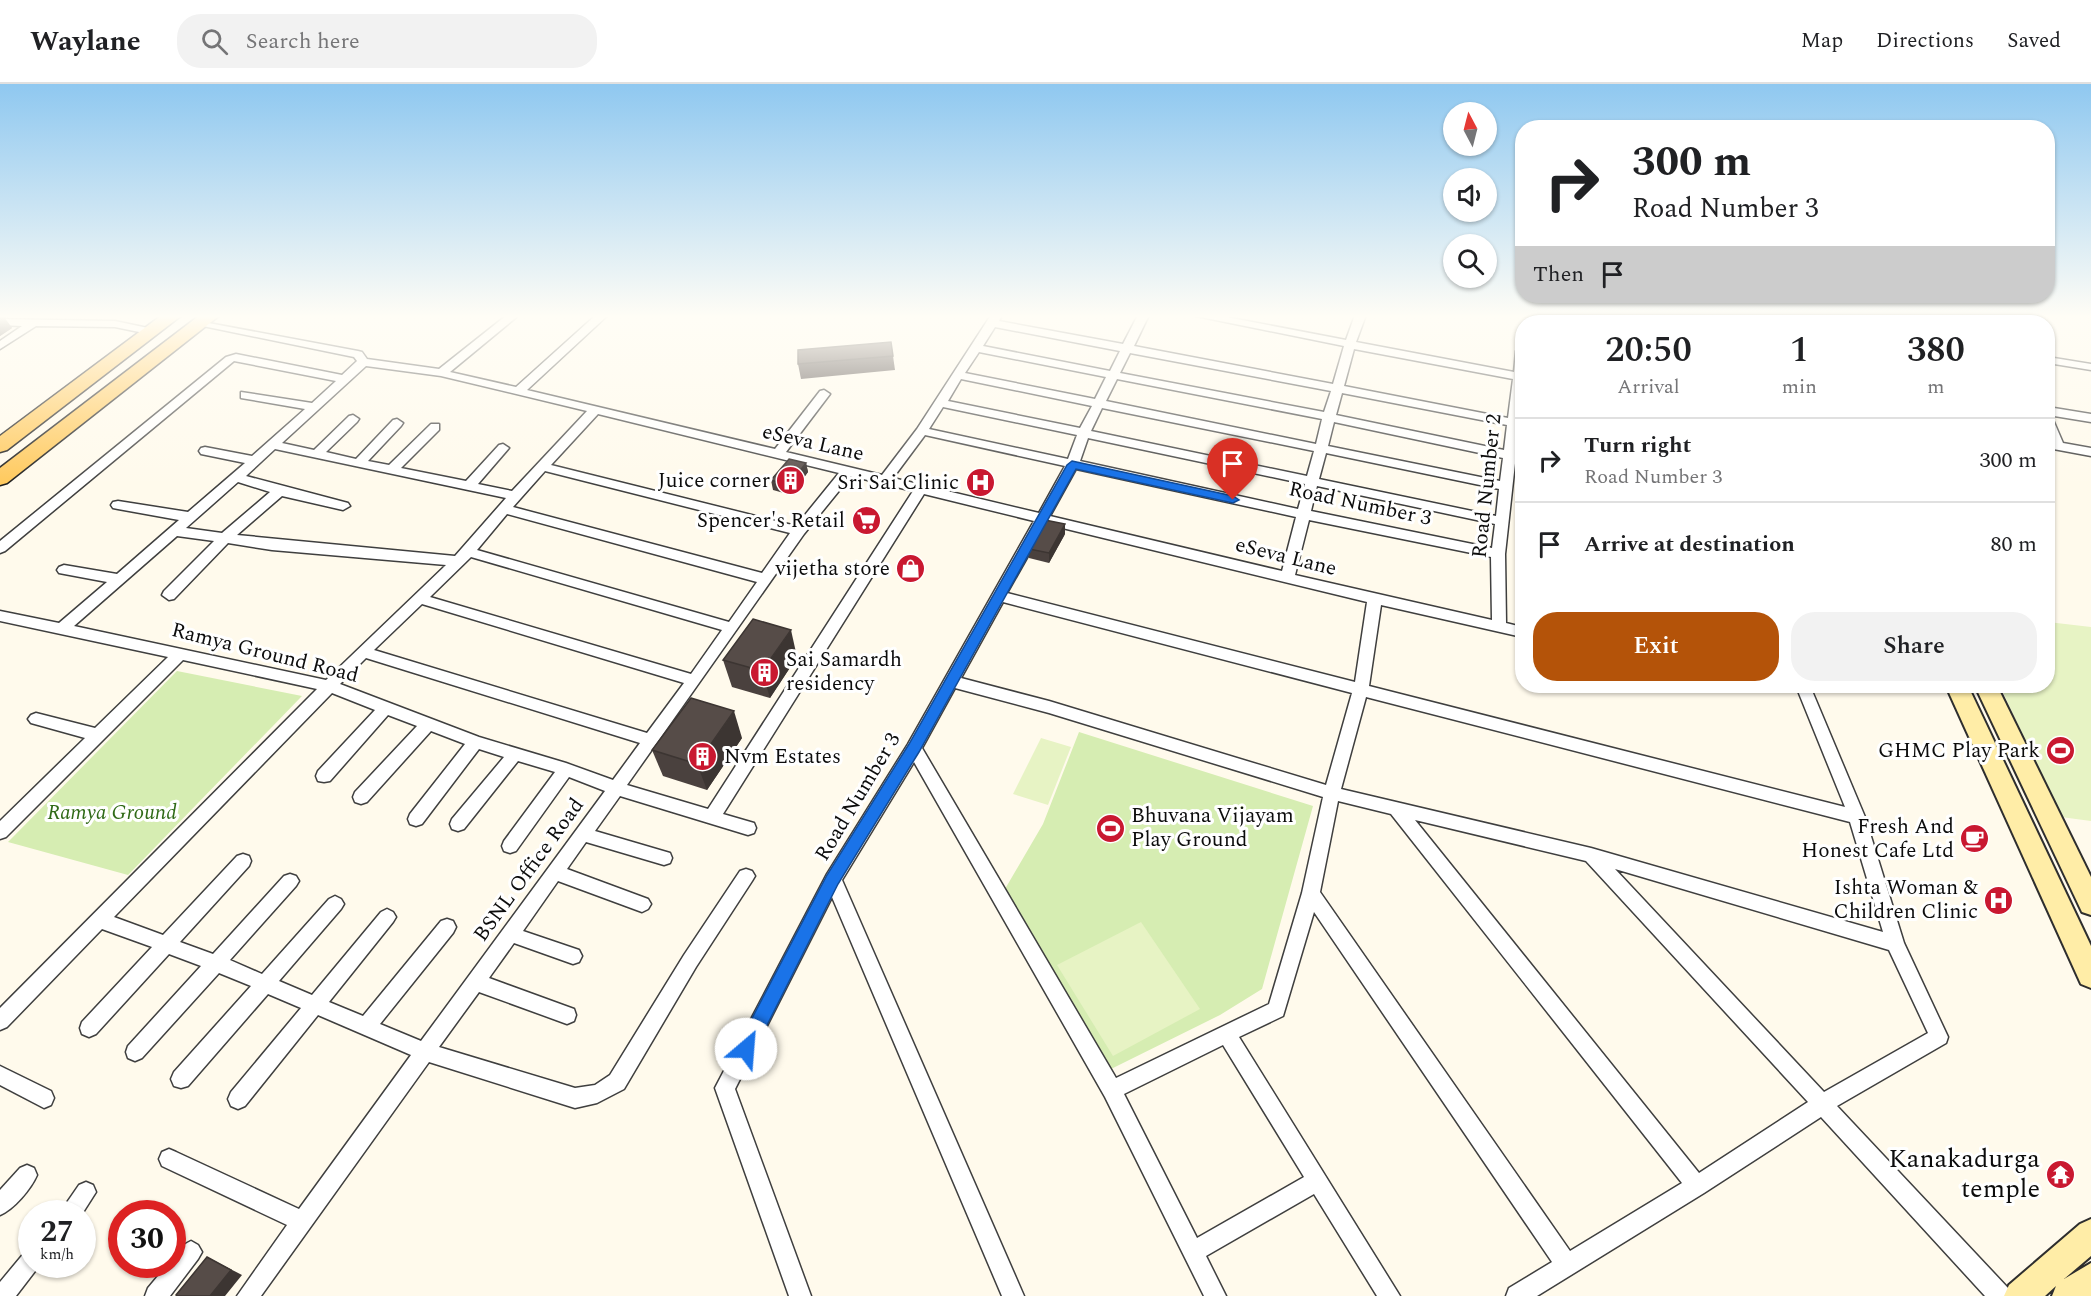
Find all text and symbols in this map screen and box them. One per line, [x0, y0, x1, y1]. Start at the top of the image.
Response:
search box [177, 14, 597, 68]
text: Waylane [30, 20, 141, 63]
icon: search [198, 25, 231, 58]
text: Search here [246, 25, 360, 58]
text: Map [1801, 25, 1843, 57]
text: Directions [1876, 25, 1974, 57]
text: Saved [2007, 25, 2061, 57]
north arrow [1443, 102, 1497, 156]
map controls [1443, 102, 1497, 288]
text: 300 m [1632, 131, 1751, 194]
icon: right [1533, 144, 1611, 222]
button: sound [1443, 168, 1497, 222]
text: Road Number 3 [1632, 188, 1819, 230]
button: search [1443, 234, 1497, 288]
text: Then [1533, 258, 1584, 291]
icon: arrive [1596, 258, 1629, 291]
text: 20:50 [1605, 323, 1692, 378]
text: 1 [1790, 323, 1809, 378]
text: 380 [1907, 323, 1965, 378]
text: Arrival [1617, 372, 1680, 402]
text: min [1782, 372, 1817, 402]
text: m [1927, 372, 1945, 402]
street label: Road Number 2 [1464, 412, 1510, 560]
street label: eSeva Lane [759, 416, 867, 470]
text: Turn right [1584, 429, 1691, 462]
pin [1207, 438, 1258, 500]
icon: right [1533, 444, 1566, 477]
text: 300 m [1980, 444, 2037, 477]
icon: arrive [1216, 447, 1249, 480]
text: Road Number 3 [1584, 462, 1722, 492]
place label: Juice corner [658, 465, 770, 497]
building icon: Juice corner [775, 465, 807, 497]
place label: Sri Sai Clinic [837, 467, 959, 499]
hospital icon: Sri Sai Clinic [964, 467, 996, 499]
street label: Road Number 3 [1286, 473, 1435, 535]
place label: Spencer's Retail [697, 505, 845, 537]
supermarket icon: Spencer's Retail [850, 505, 882, 537]
icon: arrive [1533, 528, 1566, 561]
text: Arrive at destination [1584, 528, 1795, 561]
text: 80 m [1991, 528, 2037, 561]
street label: eSeva Lane [1232, 529, 1340, 585]
place label: vijetha store [774, 553, 890, 585]
shop icon: vijetha store [895, 553, 927, 585]
button: Exit [1533, 612, 1779, 681]
button: Share [1791, 612, 2037, 681]
street label: Ramya Ground Road [168, 614, 362, 692]
place label: Sai Samardh residency [786, 644, 902, 700]
building icon: Sai Samardh residency [749, 656, 781, 688]
street label: Road Number 3 [807, 726, 909, 867]
place label: GHMC Play Park [1878, 735, 2040, 767]
sports icon: GHMC Play Park [2045, 735, 2077, 767]
building icon: Nvm Estates [687, 741, 719, 773]
place label: Nvm Estates [724, 741, 841, 773]
street label: BSNL Office Road [466, 791, 592, 949]
park label: Ramya Ground [47, 797, 177, 829]
place label: Bhuvana Vijayam Play Ground [1131, 800, 1294, 856]
place label: Fresh And Honest Cafe Ltd [1801, 811, 1954, 867]
sports icon: Bhuvana Vijayam Play Ground [1094, 812, 1126, 844]
cafe icon: Fresh And Honest Cafe Ltd [1959, 823, 1991, 855]
place label: Ishta Woman & Children Clinic [1833, 872, 1978, 928]
hospital icon: Ishta Woman & Children Clinic [1983, 884, 2015, 916]
position arrow [714, 1017, 778, 1081]
place label: Kanakadurga temple [1889, 1139, 2040, 1209]
temple icon: Kanakadurga temple [2045, 1158, 2077, 1190]
speed limit sign: 30 [108, 1200, 186, 1278]
text: 27 [40, 1209, 74, 1255]
text: km/h [40, 1243, 74, 1266]

